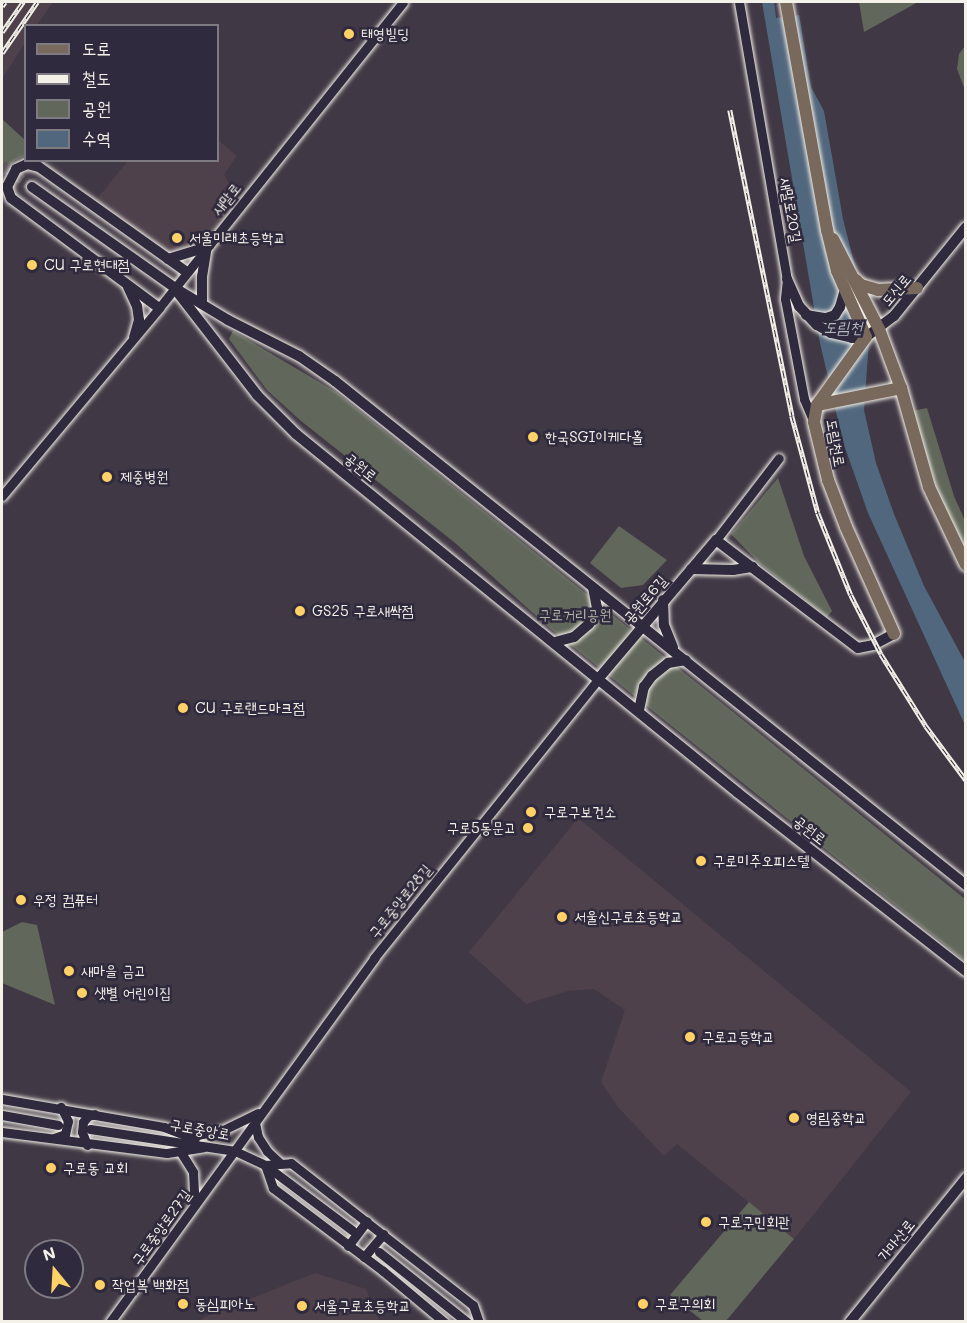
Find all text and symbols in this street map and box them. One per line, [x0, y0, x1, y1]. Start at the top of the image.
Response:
legend [24, 24, 219, 162]
place label: 태영빌딩 [361, 25, 409, 43]
marker: 태영빌딩 [342, 27, 356, 41]
text: 도로 [82, 36, 111, 60]
text: 철도 [82, 66, 111, 90]
text: 공원 [82, 96, 111, 120]
text: 수역 [82, 126, 111, 150]
street label: 새말로20길 [776, 176, 806, 244]
street label: 새말로 [208, 179, 244, 219]
place label: 서울미래초등학교 [189, 229, 286, 247]
marker: 서울미래초등학교 [170, 231, 184, 245]
place label: CU 구로현대점 [44, 256, 130, 274]
marker: CU 구로현대점 [25, 258, 39, 272]
street label: 도신로 [877, 270, 915, 310]
water label: 도림천 [824, 317, 862, 337]
street label: 도림천로 [823, 418, 849, 468]
place label: 한국SGI이케다홀 [545, 428, 644, 446]
marker: 한국SGI이케다홀 [526, 430, 540, 444]
street label: 공원로 [341, 449, 381, 485]
marker: 제중병원 [98, 468, 116, 486]
place label: 제중병원 [120, 468, 168, 486]
street label: 공원로6길 [619, 571, 671, 627]
place label: GS25 구로새싹점 [312, 602, 414, 620]
marker: GS25 구로새싹점 [293, 604, 307, 618]
park label: 구로거리공원 [539, 606, 611, 624]
place label: CU 구로랜드마크점 [195, 699, 305, 717]
marker: CU 구로랜드마크점 [176, 701, 190, 715]
marker: 구로구보건소 [522, 803, 540, 821]
place label: 구로구보건소 [544, 803, 616, 821]
street label: 공원로 [790, 812, 830, 848]
place label: 구로5동문고 [447, 819, 516, 837]
marker: 구로5동문고 [521, 821, 535, 835]
place label: 구로미주오피스텔 [713, 852, 810, 870]
marker: 구로미주오피스텔 [694, 854, 708, 868]
street label: 구로중앙로28길 [365, 860, 435, 942]
place label: 우정 컴퓨터 [33, 891, 98, 909]
marker: 우정 컴퓨터 [14, 893, 28, 907]
place label: 서울신구로초등학교 [574, 908, 683, 926]
marker: 서울신구로초등학교 [555, 910, 569, 924]
place label: 새마을 금고 [81, 962, 146, 980]
marker: 새마을 금고 [62, 964, 76, 978]
place label: 샛별 어린이집 [94, 984, 171, 1002]
marker: 샛별 어린이집 [75, 986, 89, 1000]
place label: 구로고등학교 [702, 1028, 774, 1046]
marker: 구로고등학교 [683, 1030, 697, 1044]
place label: 영림중학교 [806, 1109, 866, 1127]
marker: 영림중학교 [787, 1111, 801, 1125]
street label: 구로중앙로 [169, 1115, 231, 1143]
place label: 구로동 교회 [63, 1159, 128, 1177]
marker: 구로동 교회 [44, 1161, 58, 1175]
street label: 구로중앙로27길 [128, 1186, 194, 1268]
place label: 구로구민회관 [718, 1213, 790, 1231]
marker: 구로구민회관 [699, 1215, 713, 1229]
street label: 가마산로 [874, 1216, 918, 1264]
north arrow [24, 1239, 84, 1299]
text: N [40, 1241, 58, 1265]
place label: 작업복 백화점 [112, 1276, 189, 1294]
marker: 작업복 백화점 [93, 1278, 107, 1292]
place label: 동심피아노 [195, 1295, 255, 1313]
place label: 구로구의회 [655, 1295, 715, 1313]
marker: 동심피아노 [176, 1297, 190, 1311]
place label: 서울구로초등학교 [314, 1297, 411, 1315]
marker: 구로구의회 [636, 1297, 650, 1311]
marker: 서울구로초등학교 [295, 1299, 309, 1313]

